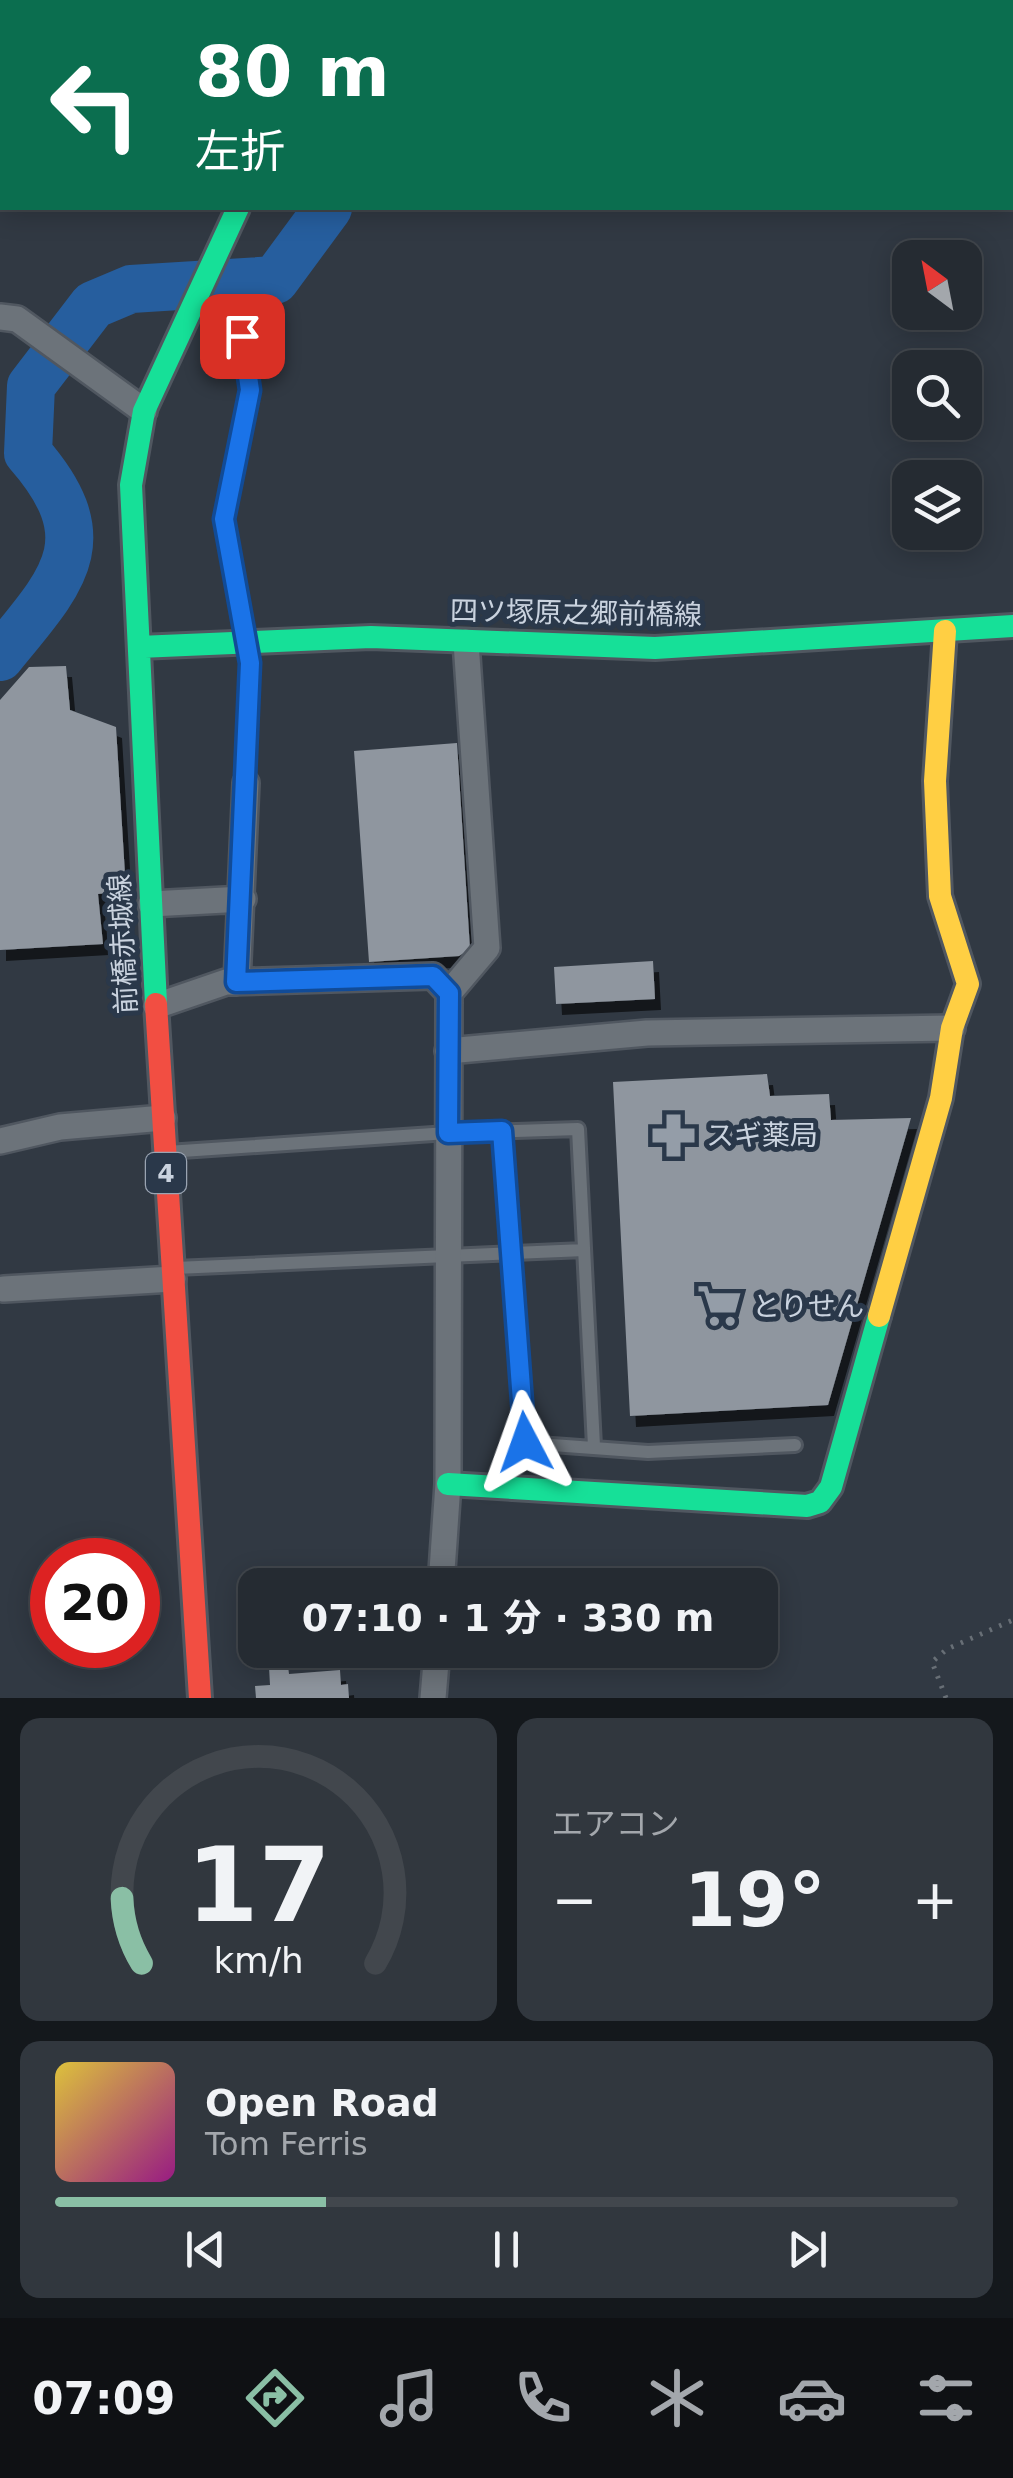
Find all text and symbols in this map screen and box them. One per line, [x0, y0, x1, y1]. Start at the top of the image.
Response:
text: 80 m [195, 31, 390, 113]
icon: left [30, 40, 160, 170]
text: 左折 [195, 125, 285, 178]
north arrow [892, 240, 982, 330]
map controls [892, 240, 982, 550]
pin [200, 294, 285, 379]
icon: arrive [215, 309, 270, 364]
button: search [892, 350, 982, 440]
button: layers [892, 460, 982, 550]
street label: 四ツ塚原之郷前橋線 [450, 594, 702, 632]
street label: 前橋赤城線 [103, 873, 143, 1015]
pharmacy icon: スギ薬局 [649, 1111, 697, 1159]
place label: スギ薬局 [706, 1119, 818, 1152]
road number: 4 [146, 1153, 186, 1193]
supermarket icon: とりせん [695, 1282, 743, 1330]
place label: とりせん [752, 1290, 864, 1323]
position arrow [473, 1390, 577, 1494]
speed limit sign: 20 [30, 1538, 160, 1668]
text: 07:10 · 1 分 · 330 m [302, 1596, 714, 1640]
text: エアコン [552, 1805, 680, 1843]
text: 17 [186, 1824, 331, 1946]
text: 19° [684, 1856, 826, 1944]
text: − [552, 1868, 598, 1932]
text: + [912, 1868, 958, 1932]
text: km/h [213, 1940, 303, 1981]
text: Open Road [205, 2081, 439, 2125]
text: Tom Ferris [205, 2125, 368, 2163]
icon: previous [178, 2222, 233, 2277]
icon: pause [479, 2222, 534, 2277]
icon: next [780, 2222, 835, 2277]
icon: directions [240, 2363, 310, 2433]
icon: music [374, 2363, 444, 2433]
icon: phone [508, 2363, 578, 2433]
icon: climate [642, 2363, 712, 2433]
icon: car [777, 2363, 847, 2433]
icon: filters [911, 2363, 981, 2433]
text: 07:09 [32, 2372, 175, 2425]

